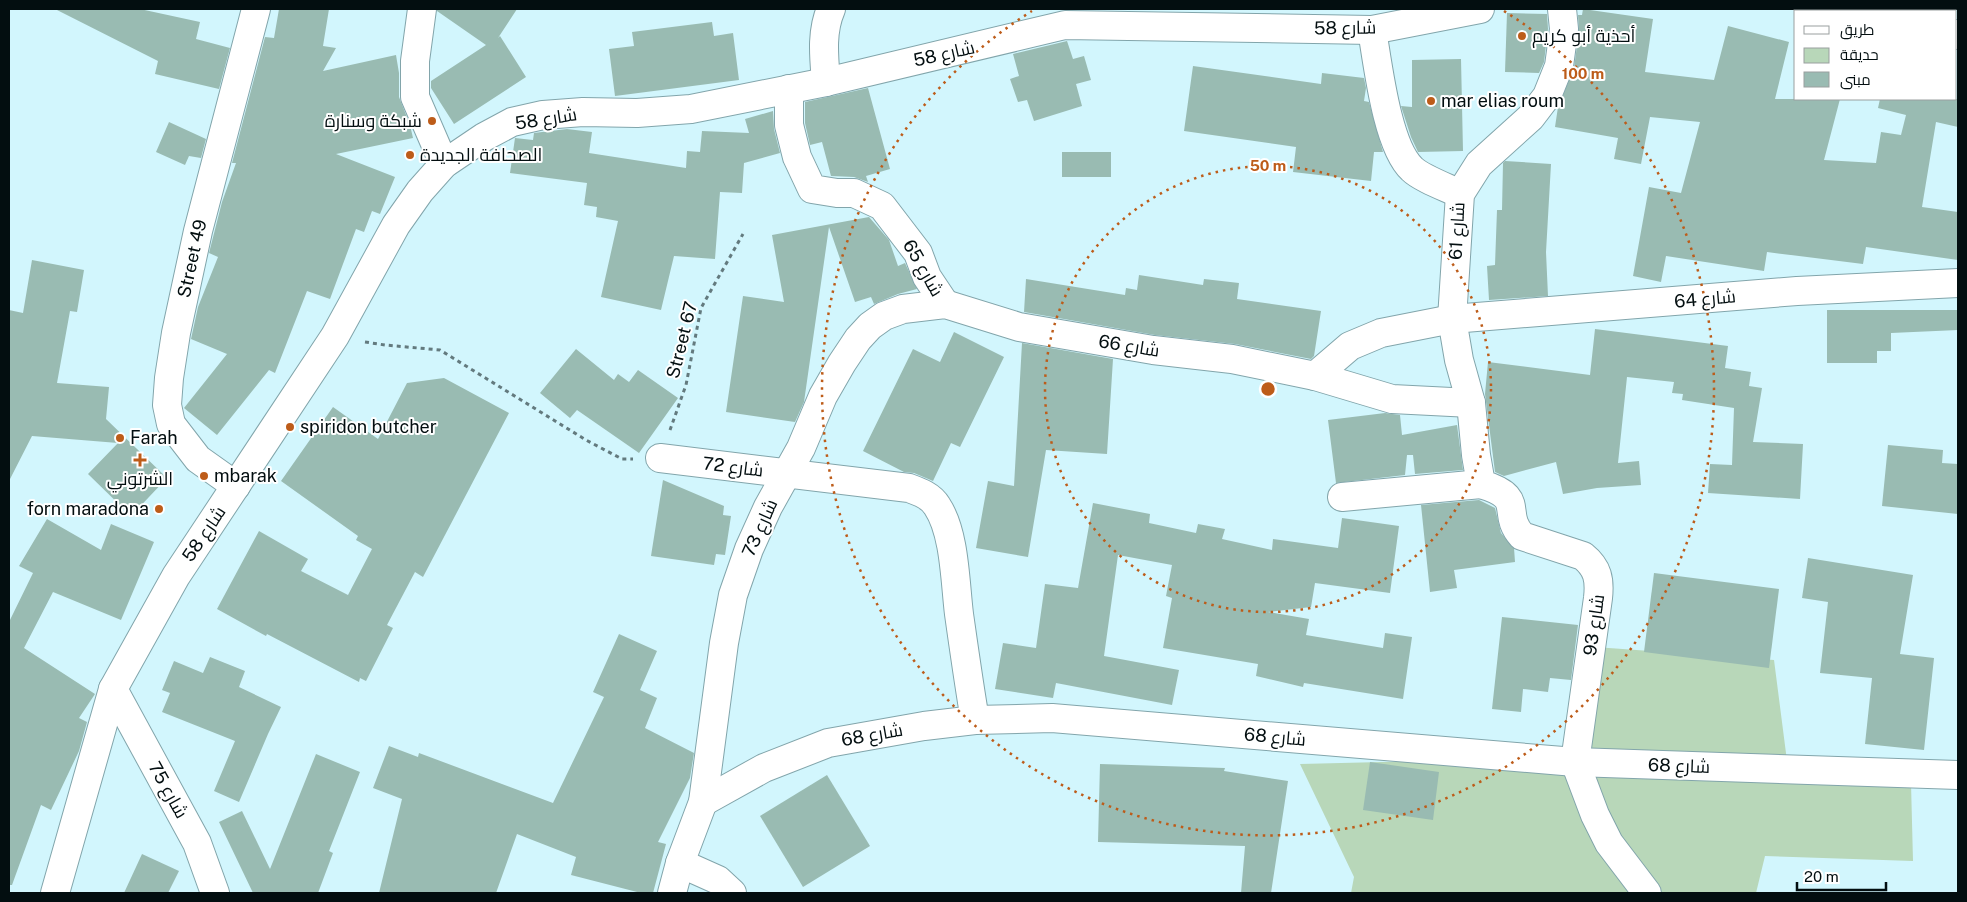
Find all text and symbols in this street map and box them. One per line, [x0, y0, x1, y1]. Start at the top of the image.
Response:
legend [1794, 10, 1957, 100]
street label: شارع 58 [1314, 16, 1376, 41]
text: طريق [1840, 21, 1874, 40]
place label: أحذية أبو كريم [1532, 25, 1635, 48]
marker: أحذية أبو كريم [1516, 30, 1528, 42]
street label: شارع 58 [911, 36, 977, 73]
text: حديقة [1840, 46, 1879, 63]
text: 100 m [1562, 65, 1604, 82]
text: مبنى [1840, 71, 1871, 90]
place label: mar elias roum [1441, 90, 1564, 111]
marker: mar elias roum [1425, 95, 1437, 107]
street label: شارع 58 [513, 103, 579, 136]
place label: شبكة وسنارة [325, 110, 422, 132]
marker: شبكة وسنارة [426, 115, 438, 127]
place label: الصحافة الجديدة [420, 144, 542, 165]
marker: الصحافة الجديدة [404, 149, 416, 161]
text: 50 m [1250, 157, 1286, 174]
street label: شارع 61 [1445, 202, 1470, 260]
street label: Street 49 [173, 217, 211, 300]
street label: شارع 65 [897, 236, 948, 301]
street label: شارع 64 [1673, 285, 1737, 314]
street label: Street 67 [662, 299, 701, 381]
street label: شارع 66 [1097, 330, 1161, 363]
centre of rings [1259, 380, 1277, 398]
place label: spiridon butcher [300, 416, 437, 437]
marker: spiridon butcher [284, 421, 296, 433]
place label: Farah [130, 427, 178, 448]
marker: Farah [114, 432, 126, 444]
street label: شارع 72 [701, 452, 765, 483]
marker: الشرتوني [134, 454, 146, 466]
place label: mbarak [214, 465, 277, 486]
place label: الشرتوني [107, 468, 173, 493]
marker: mbarak [198, 470, 210, 482]
street label: شارع 73 [738, 496, 783, 561]
place label: forn maradona [27, 498, 149, 519]
street label: شارع 58 [177, 502, 231, 567]
marker: forn maradona [153, 503, 165, 515]
street label: شارع 93 [1579, 593, 1610, 657]
street label: شارع 68 [840, 719, 905, 752]
street label: شارع 68 [1243, 723, 1307, 752]
street label: شارع 68 [1648, 754, 1710, 779]
street label: شارع 75 [143, 758, 193, 823]
scale bar [1797, 860, 1886, 892]
text: 20 m [1804, 868, 1839, 885]

